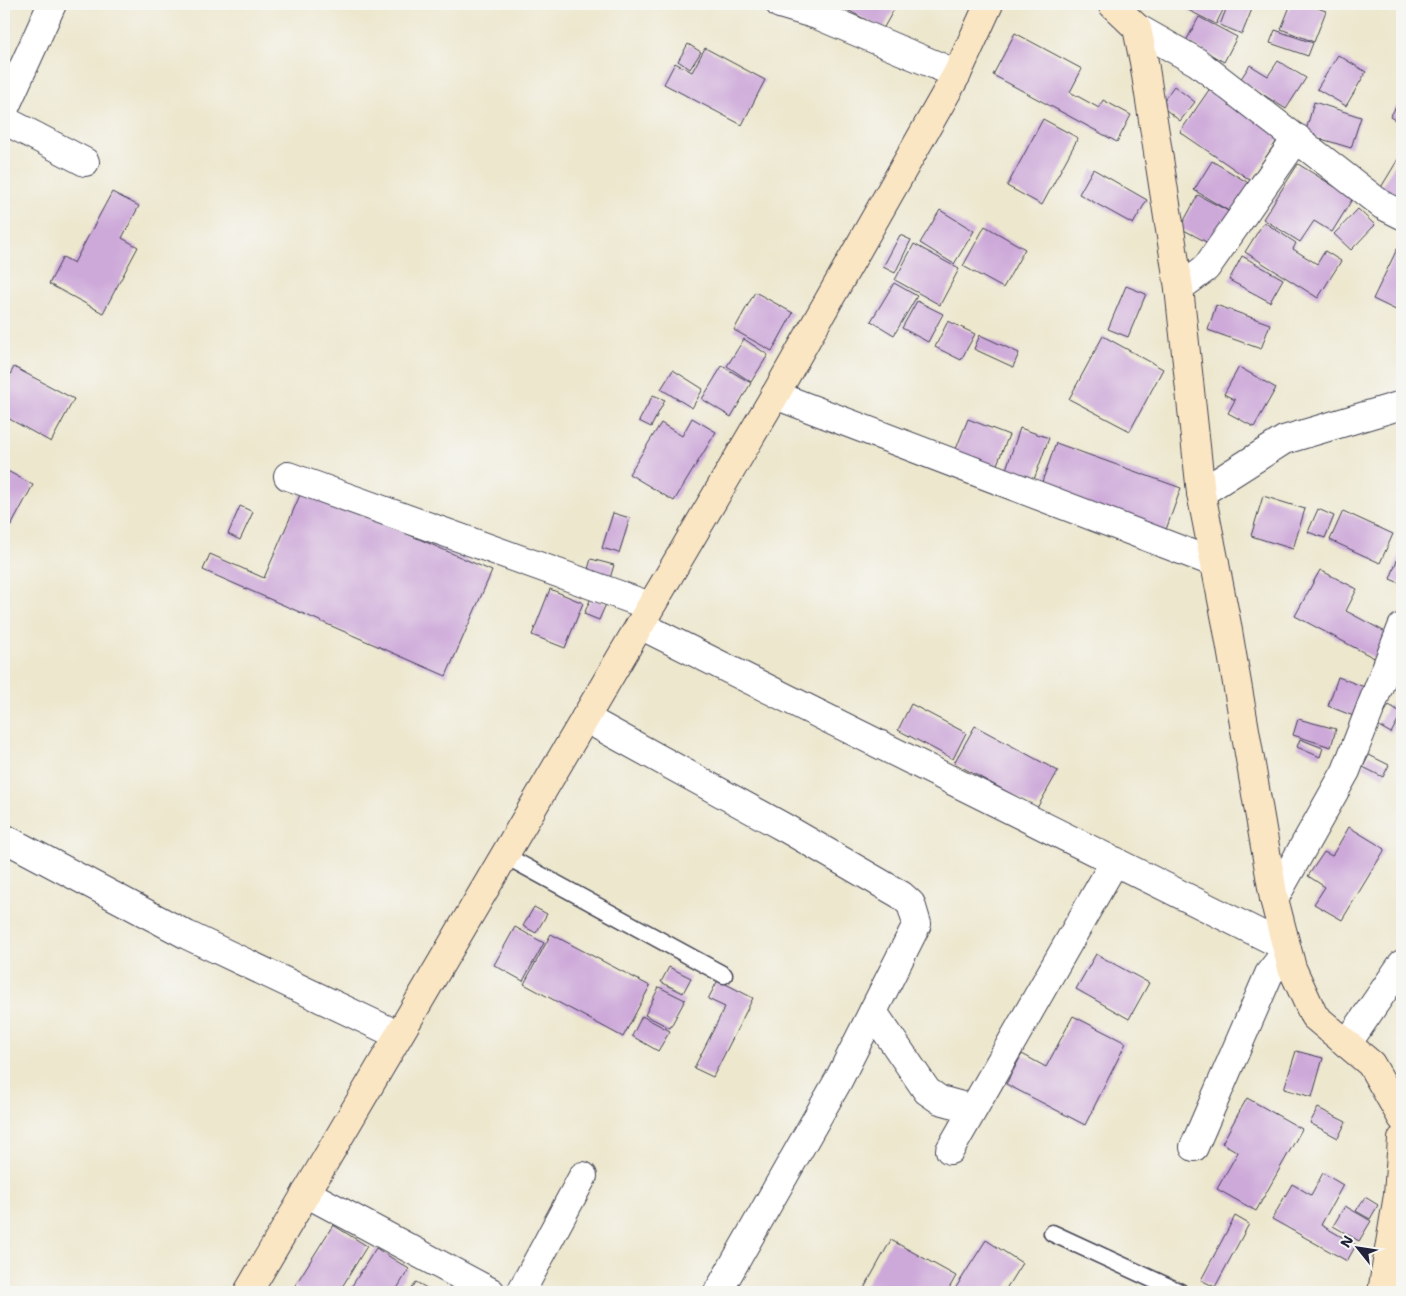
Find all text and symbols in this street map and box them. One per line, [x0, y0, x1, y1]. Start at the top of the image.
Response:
north arrow [1334, 1224, 1384, 1274]
text: N [1336, 1232, 1357, 1251]

